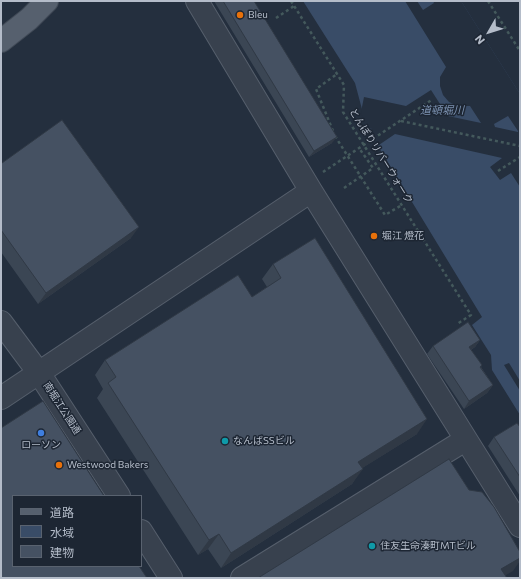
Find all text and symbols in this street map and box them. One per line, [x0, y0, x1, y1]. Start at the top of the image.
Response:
place label: Bleu [248, 9, 268, 21]
marker: Bleu [235, 10, 245, 20]
north arrow [469, 12, 509, 52]
text: N [472, 33, 487, 47]
water label: 道頓堀川 [420, 103, 464, 117]
street label: とんぼりリバーウォーク [347, 106, 415, 206]
place label: 堀江 燈花 [382, 230, 424, 242]
marker: 堀江 燈花 [369, 231, 379, 241]
street label: 南堀江公園通 [41, 380, 83, 436]
marker: ローソン [36, 428, 46, 438]
place label: なんばSSビル [233, 435, 295, 447]
marker: なんばSSビル [220, 436, 230, 446]
place label: ローソン [21, 439, 61, 451]
place label: Westwood Bakers [67, 459, 148, 471]
marker: Westwood Bakers [54, 460, 64, 470]
legend [12, 495, 142, 567]
text: 道路 [50, 505, 74, 519]
text: 水域 [50, 525, 74, 539]
place label: 住友生命湊町MTビル [380, 540, 476, 552]
marker: 住友生命湊町MTビル [367, 541, 377, 551]
text: 建物 [50, 545, 74, 559]

